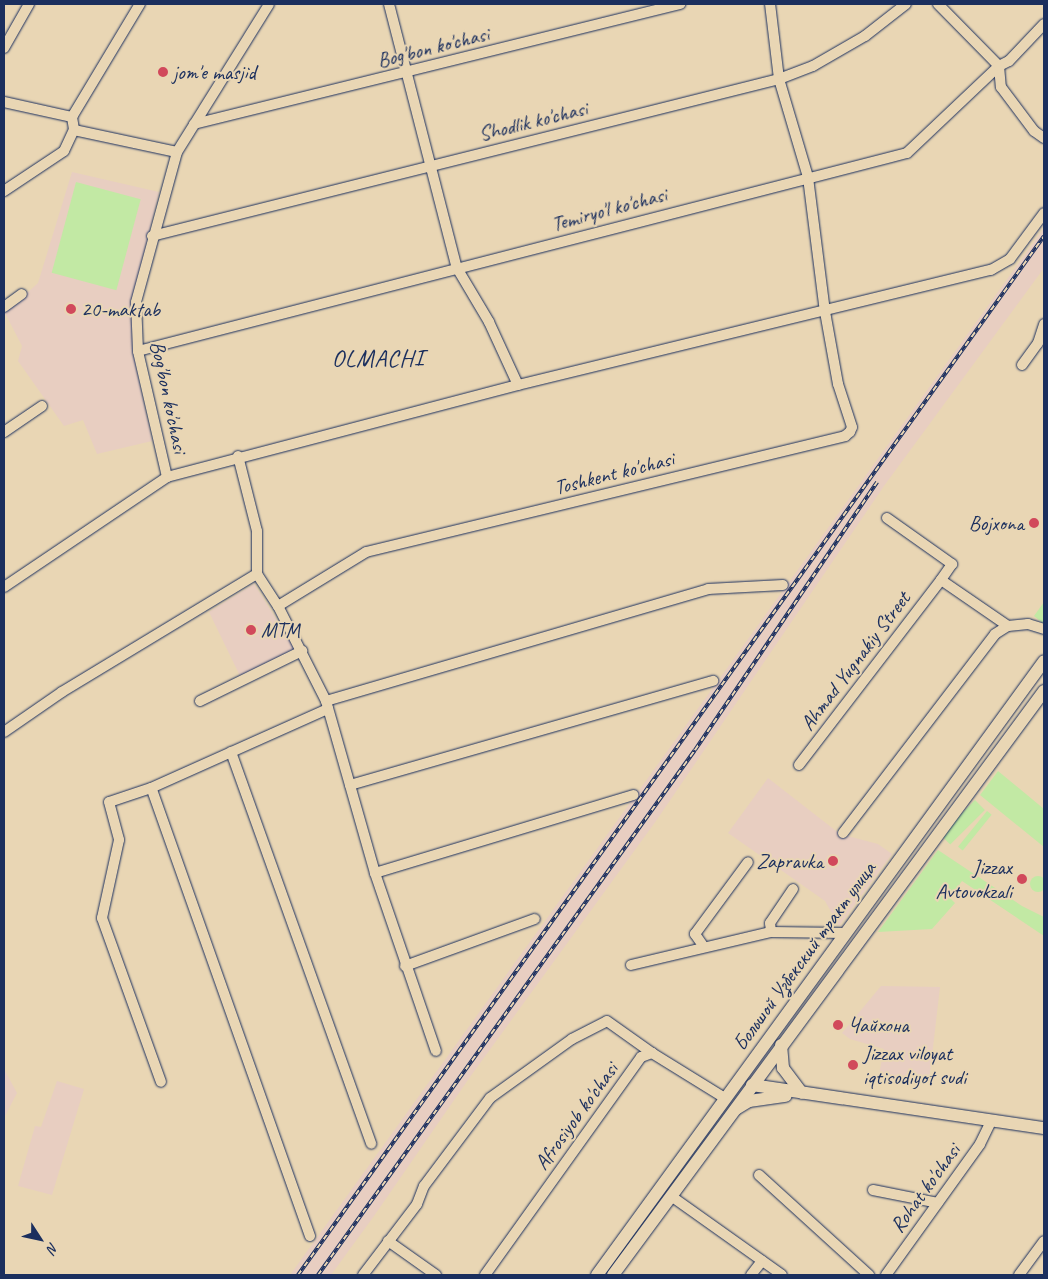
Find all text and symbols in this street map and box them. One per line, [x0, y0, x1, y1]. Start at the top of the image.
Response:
street label: Bog'bon ko'chasi [374, 21, 492, 73]
place label: jom'e masjid [173, 59, 256, 85]
marker: jom'e masjid [157, 66, 169, 78]
street label: Shodlik ko'chasi [476, 95, 590, 147]
street label: Temiryo'l ko'chasi [549, 181, 669, 237]
place label: 20-maktab [81, 296, 160, 322]
marker: 20-maktab [65, 303, 77, 315]
street label: Bog'bon ko'chasi [145, 338, 193, 456]
district label: OLMACHI [331, 345, 425, 373]
street label: Toshkent ko'chasi [551, 446, 677, 500]
place label: Bojxona [969, 510, 1024, 536]
marker: Bojxona [1028, 517, 1040, 529]
street label: Ahmad Yugnakiy Street [794, 586, 916, 736]
place label: MTM [261, 617, 300, 643]
marker: MTM [245, 624, 257, 636]
place label: Zapravka [756, 848, 823, 874]
place label: Jizzax Avtovokzali [936, 854, 1012, 904]
marker: Zapravka [827, 855, 839, 867]
street label: Большой Узбекский тракт улица [727, 856, 881, 1056]
marker: Jizzax Avtovokzali [1016, 873, 1028, 885]
place label: Чайхона [848, 1012, 909, 1038]
marker: Чайхона [832, 1019, 844, 1031]
place label: Jizzax viloyat iqtisodiyot sudi [863, 1040, 966, 1090]
street label: Afrosiyob ko'chasi [529, 1057, 623, 1175]
marker: Jizzax viloyat iqtisodiyot sudi [847, 1059, 859, 1071]
street label: Rohat ko'chasi [884, 1139, 966, 1237]
north arrow [15, 1214, 65, 1264]
text: N [43, 1239, 62, 1256]

